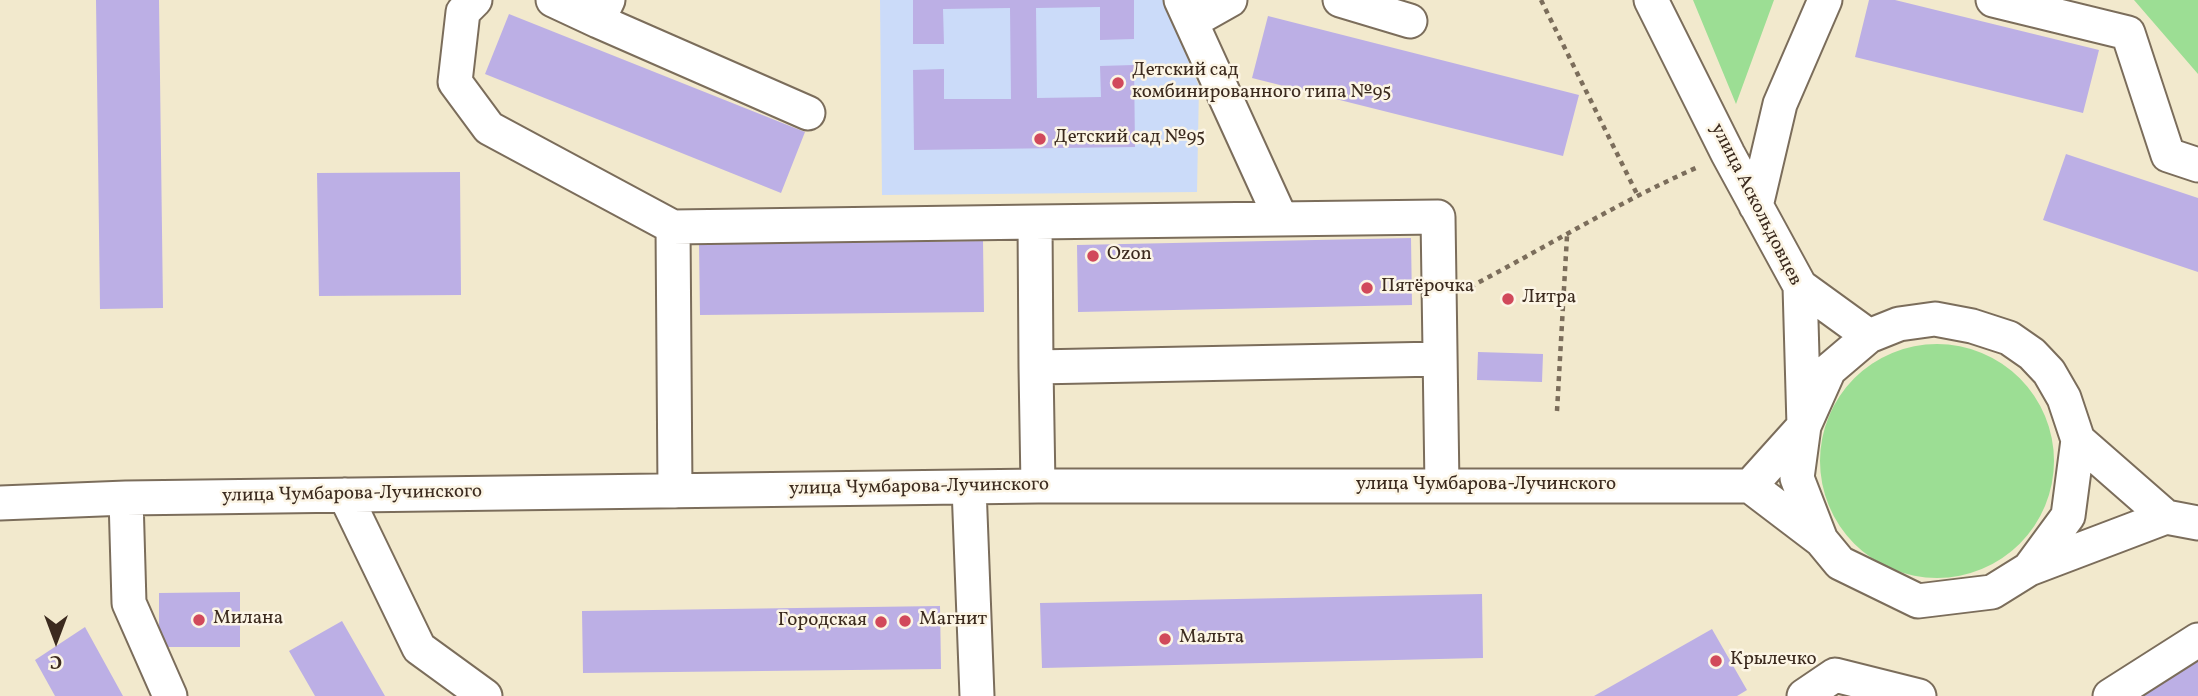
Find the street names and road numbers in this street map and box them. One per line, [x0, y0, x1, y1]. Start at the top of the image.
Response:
street label: улица Аскольдовцев [1704, 120, 1806, 290]
street label: улица Чумбарова-Лучинского [789, 474, 1049, 502]
street label: улица Чумбарова-Лучинского [1356, 475, 1616, 497]
street label: улица Чумбарова-Лучинского [222, 481, 482, 509]

